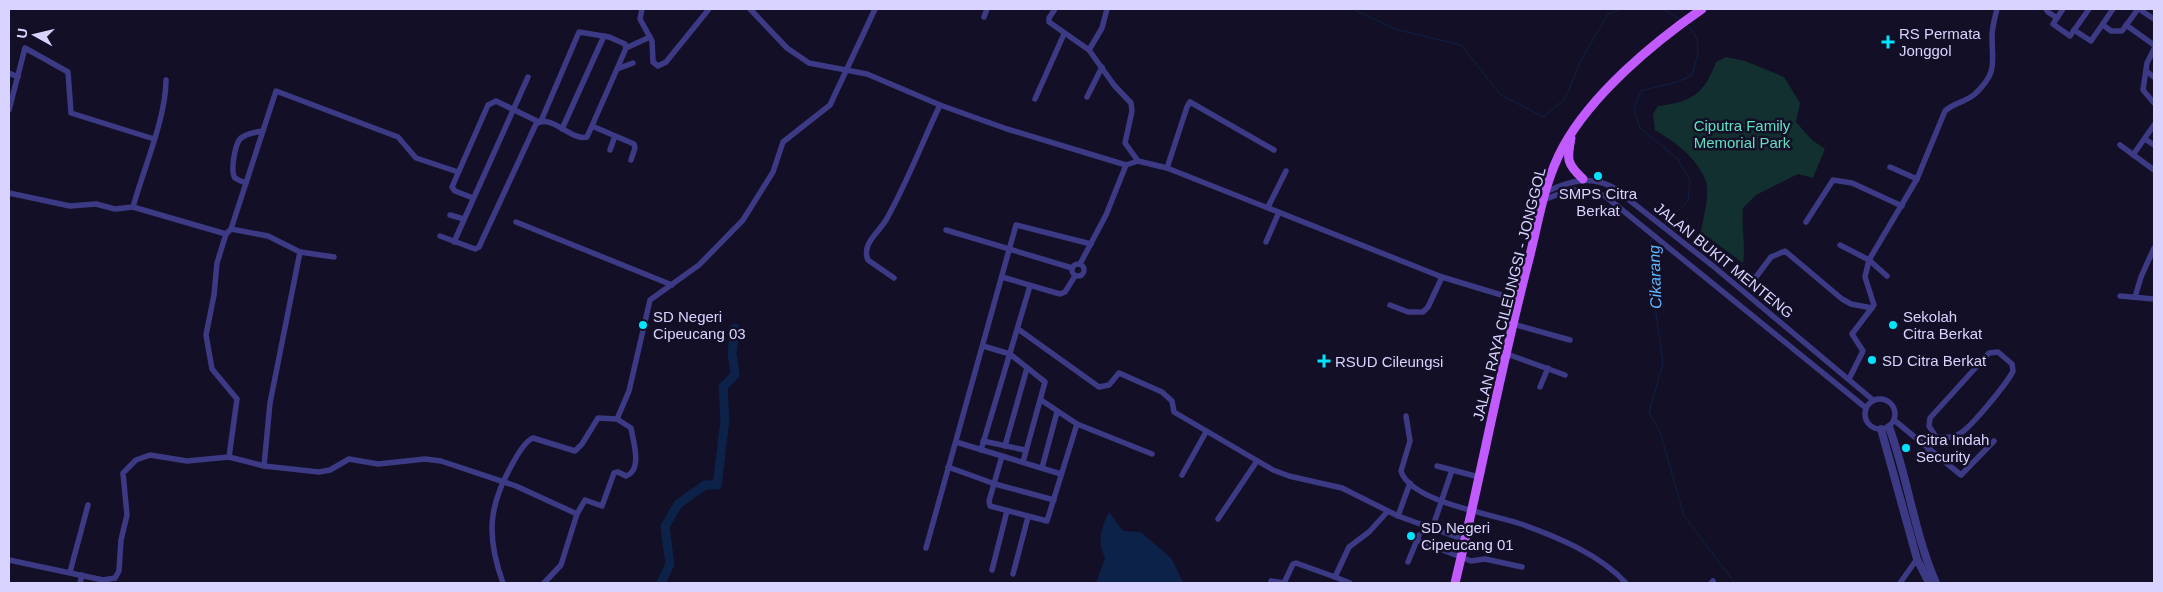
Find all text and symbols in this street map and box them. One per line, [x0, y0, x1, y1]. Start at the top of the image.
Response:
north arrow [10, 10, 60, 60]
place label: RS Permata Jonggol [1899, 25, 1981, 59]
text: U [13, 27, 31, 39]
marker: RS Permata Jonggol [1881, 35, 1895, 49]
park label: Ciputra Family Memorial Park [1694, 117, 1791, 151]
street label: JALAN RAYA CILEUNGSI - JONGGOL [1469, 166, 1549, 422]
marker: SMPS Citra Berkat [1592, 170, 1604, 182]
place label: SMPS Citra Berkat [1559, 185, 1638, 219]
street label: JALAN BUKIT MENTENG [1651, 199, 1797, 321]
water label: Cikarang [1645, 245, 1665, 309]
place label: SD Negeri Cipeucang 03 [653, 308, 746, 342]
place label: Sekolah Citra Berkat [1903, 308, 1983, 342]
marker: SD Negeri Cipeucang 03 [637, 319, 649, 331]
marker: Sekolah Citra Berkat [1887, 319, 1899, 331]
place label: SD Citra Berkat [1882, 352, 1987, 369]
place label: RSUD Cileungsi [1335, 353, 1443, 370]
marker: RSUD Cileungsi [1317, 354, 1331, 368]
marker: SD Citra Berkat [1866, 354, 1878, 366]
place label: Citra Indah Security [1916, 431, 1989, 465]
marker: Citra Indah Security [1900, 442, 1912, 454]
place label: SD Negeri Cipeucang 01 [1421, 519, 1514, 553]
marker: SD Negeri Cipeucang 01 [1405, 530, 1417, 542]

